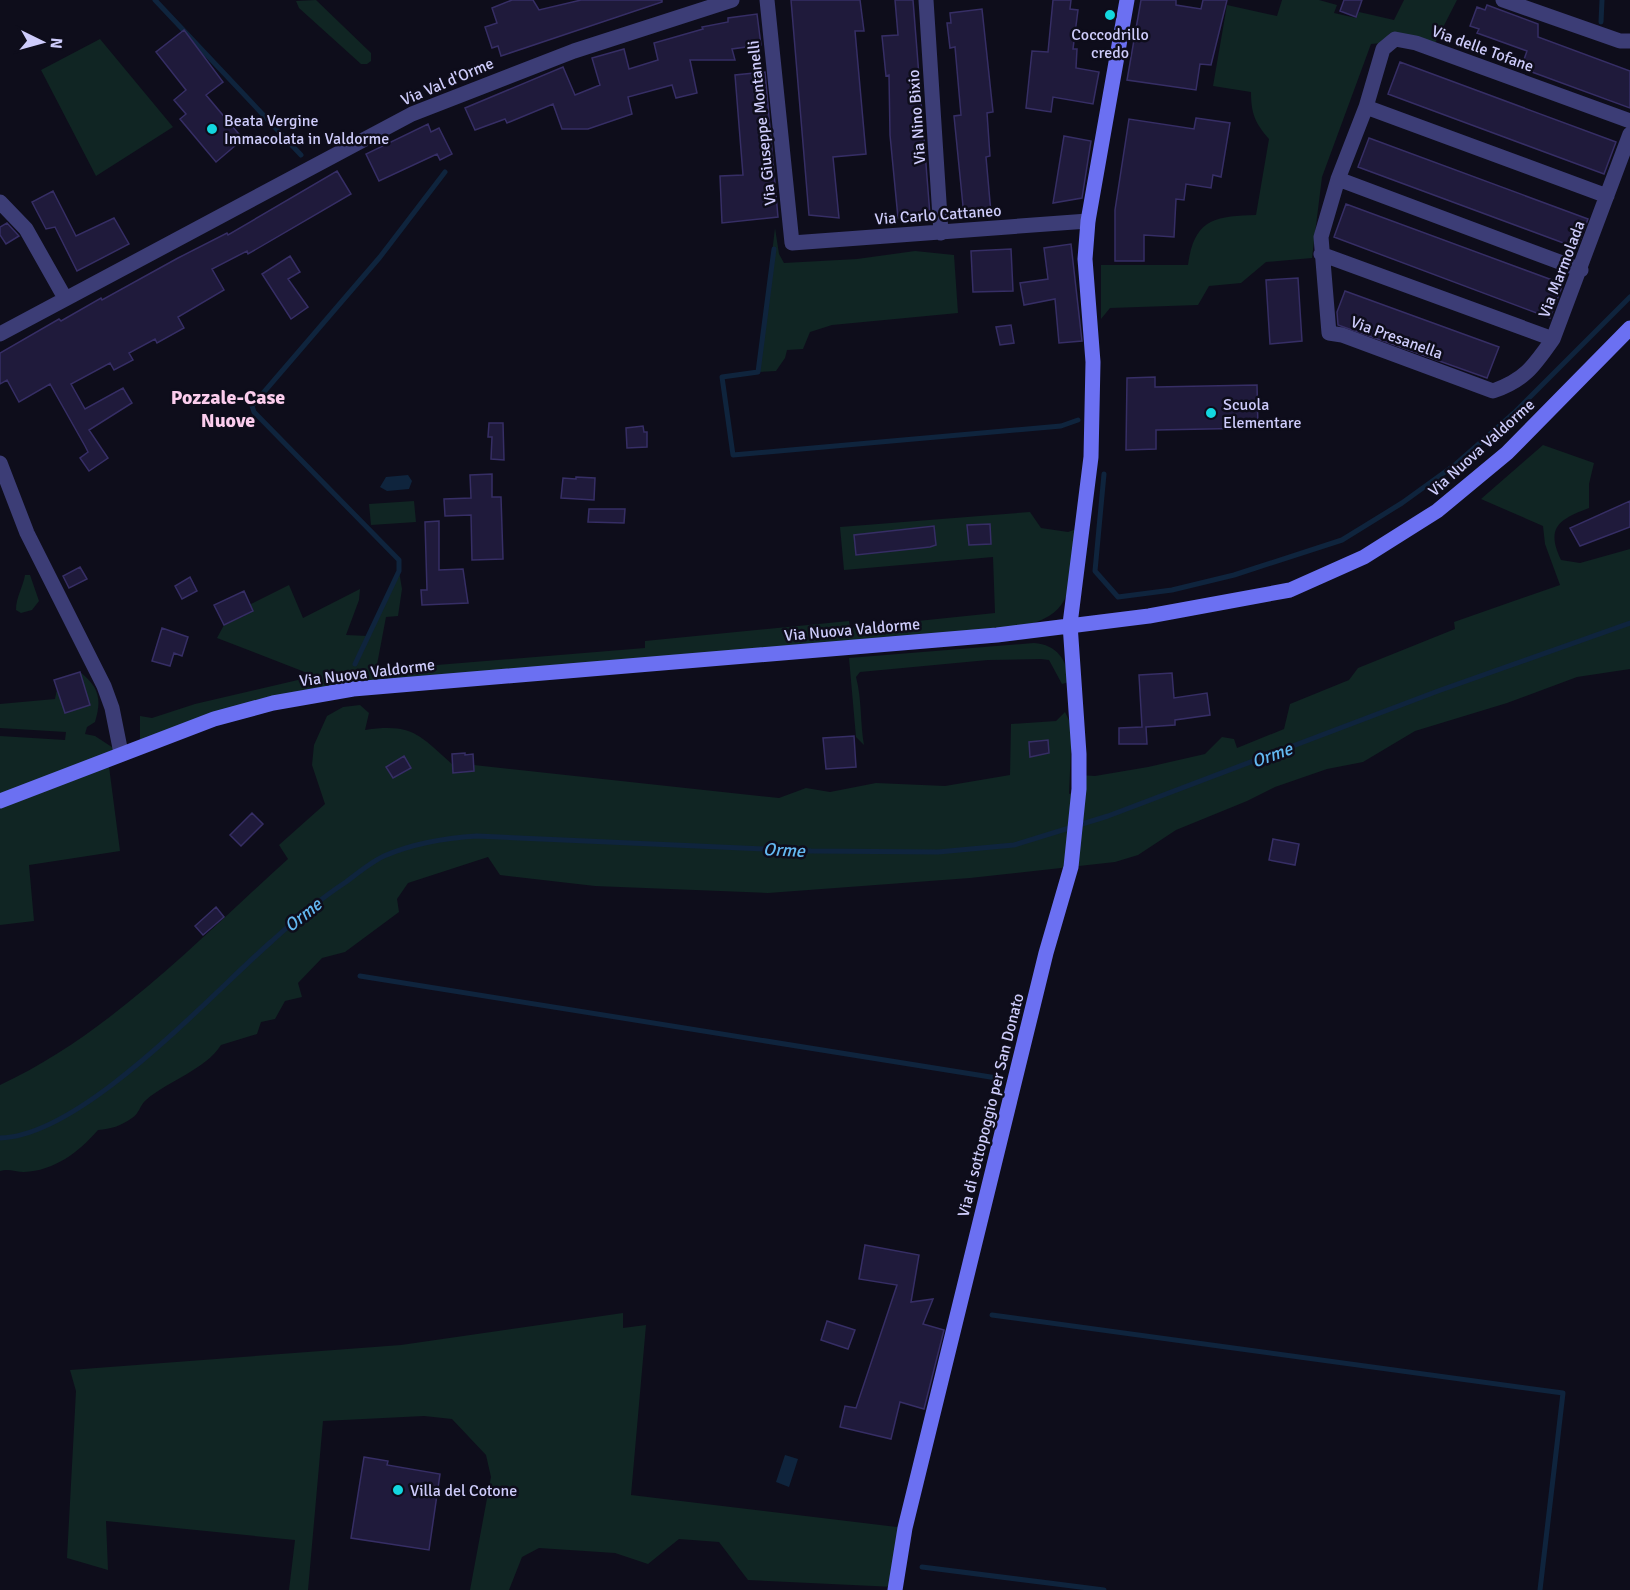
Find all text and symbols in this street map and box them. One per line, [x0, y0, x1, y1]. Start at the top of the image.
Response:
marker: Coccodrillo credo [1103, 8, 1117, 22]
north arrow [12, 12, 72, 72]
street label: Via delle Tofane [1429, 21, 1536, 77]
place label: Coccodrillo credo [1071, 25, 1149, 63]
text: N [45, 37, 66, 50]
street label: Via Giuseppe Montanelli [743, 39, 781, 206]
street label: Via Val d'Orme [398, 53, 497, 110]
street label: Via Nino Bixio [904, 69, 930, 165]
place label: Beata Vergine Immacolata in Valdorme [224, 111, 389, 149]
marker: Beata Vergine Immacolata in Valdorme [205, 122, 219, 136]
street label: Via Carlo Cattaneo [874, 201, 1002, 229]
street label: Via Marmolada [1534, 218, 1590, 321]
street label: Via Presanella [1348, 312, 1446, 364]
district label: Pozzale-Case Nuove [171, 385, 285, 433]
place label: Scuola Elementare [1223, 395, 1301, 433]
street label: Via Nuova Valdorme [1424, 395, 1539, 501]
marker: Scuola Elementare [1204, 406, 1218, 420]
street label: Via Nuova Valdorme [783, 614, 921, 646]
street label: Via Nuova Valdorme [298, 655, 436, 691]
water label: Orme [1249, 737, 1296, 772]
water label: Orme [763, 838, 806, 862]
water label: Orme [280, 893, 327, 937]
street label: Via di sottopoggio per San Donato [953, 991, 1029, 1219]
place label: Villa del Cotone [410, 1481, 517, 1501]
marker: Villa del Cotone [391, 1483, 405, 1497]

